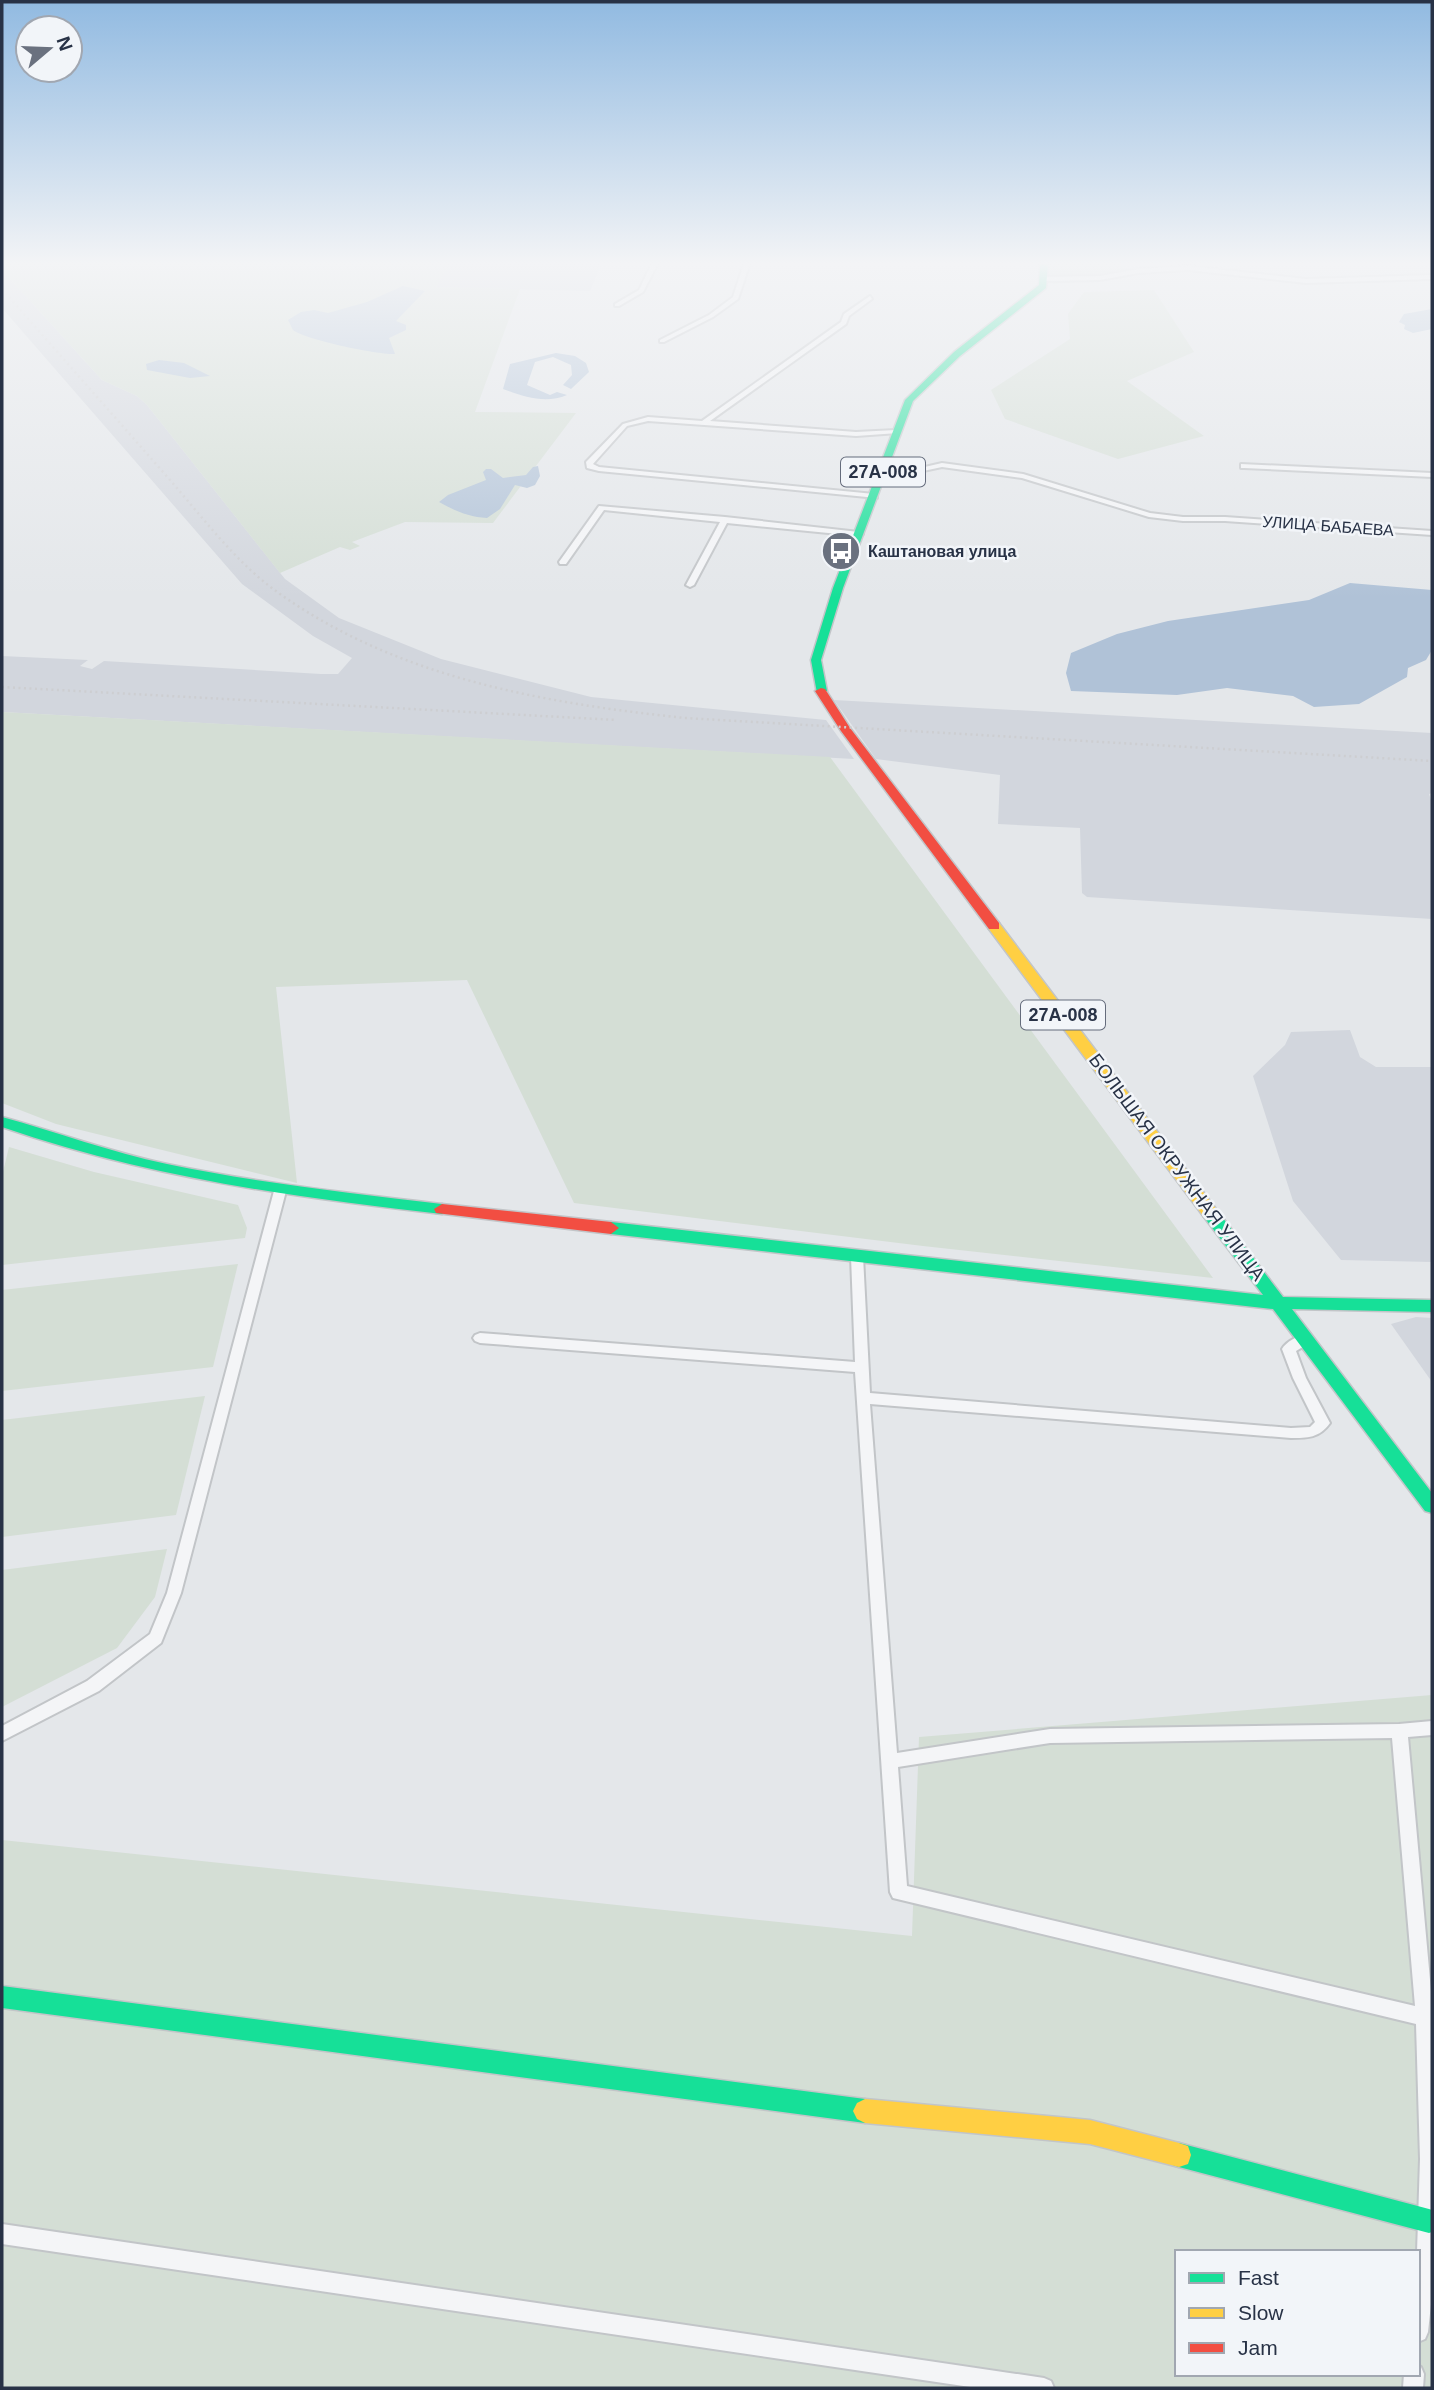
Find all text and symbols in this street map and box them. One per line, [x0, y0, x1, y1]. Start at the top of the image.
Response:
north arrow [14, 14, 84, 84]
text: N [52, 34, 77, 54]
road number: 27А-008 [841, 458, 925, 486]
street label: УЛИЦА БАБАЕВА [1262, 513, 1395, 539]
bus stop icon: Каштановая улица [820, 530, 862, 572]
place label: Каштановая улица [868, 543, 1016, 560]
road number: 27А-008 [1021, 1000, 1105, 1030]
street label: БОЛЬШАЯ ОКРУЖНАЯ УЛИЦА [1085, 1050, 1269, 1285]
legend [1175, 2250, 1420, 2376]
text: Fast [1238, 2266, 1279, 2289]
text: Slow [1238, 2301, 1284, 2324]
text: Jam [1238, 2336, 1278, 2359]

